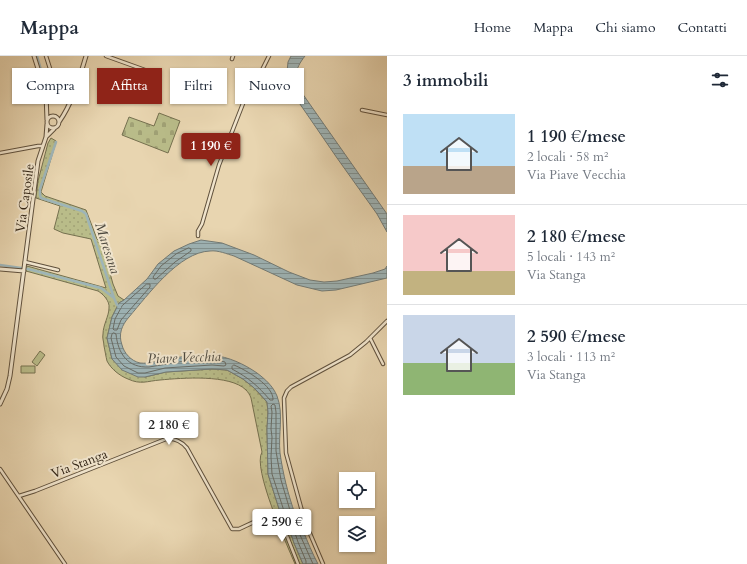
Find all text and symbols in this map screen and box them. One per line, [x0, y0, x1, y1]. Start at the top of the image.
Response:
text: Mappa [20, 15, 79, 41]
text: Home [474, 18, 511, 37]
text: Mappa [533, 18, 573, 37]
text: Chi siamo [595, 18, 656, 37]
text: Contatti [678, 18, 727, 37]
chip: Compra [12, 68, 89, 104]
chip: Affitta [97, 68, 162, 104]
chip: Filtri [170, 68, 227, 104]
chip: Nuovo [235, 68, 304, 104]
text: 3 immobili [403, 69, 488, 92]
icon: filters [709, 69, 731, 91]
text: 1 190 €/mese [527, 125, 626, 148]
icon: home [435, 130, 483, 178]
pin: 1 190 € [174, 133, 248, 167]
text: 1 190 € [190, 137, 232, 155]
text: 2 locali · 58 m² [527, 148, 608, 166]
street label: Via Caposile [11, 163, 39, 234]
text: Via Piave Vecchia [527, 166, 626, 184]
water label: Maresana [90, 220, 125, 276]
text: 2 180 €/mese [527, 225, 626, 248]
icon: home [435, 231, 483, 279]
text: 5 locali · 143 m² [527, 248, 615, 266]
text: Via Stanga [527, 266, 586, 284]
text: 2 590 €/mese [527, 325, 626, 348]
icon: home [435, 331, 483, 379]
water label: Piave Vecchia [147, 347, 221, 368]
text: 3 locali · 113 m² [527, 348, 615, 366]
text: Via Stanga [527, 366, 586, 384]
pin: 2 180 € [132, 412, 206, 446]
text: 2 180 € [148, 416, 190, 434]
street label: Via Stanga [49, 445, 110, 483]
map controls [339, 472, 375, 552]
button: locate [339, 472, 375, 508]
pin: 2 590 € [245, 509, 319, 543]
text: 2 590 € [261, 513, 303, 531]
button: layers [339, 516, 375, 552]

